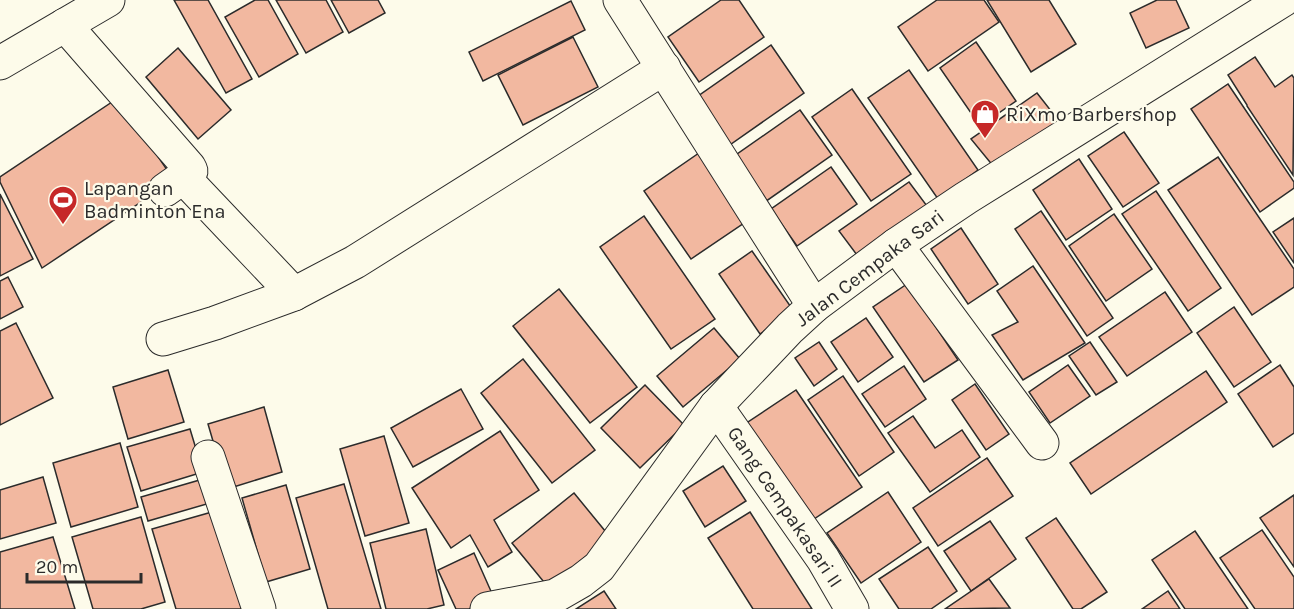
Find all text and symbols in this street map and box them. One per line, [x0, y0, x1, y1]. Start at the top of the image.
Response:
shop icon: RiXmo Barbershop [969, 98, 1001, 140]
place label: RiXmo Barbershop [1006, 103, 1177, 126]
place label: Lapangan Badminton Ena [84, 177, 226, 223]
sports icon: Lapangan Badminton Ena [47, 184, 79, 226]
street label: Jalan Cempaka Sari [791, 205, 949, 331]
street label: Gang Cempakasari II [723, 422, 847, 592]
scale bar [27, 546, 141, 584]
text: 20 m [36, 556, 78, 578]

